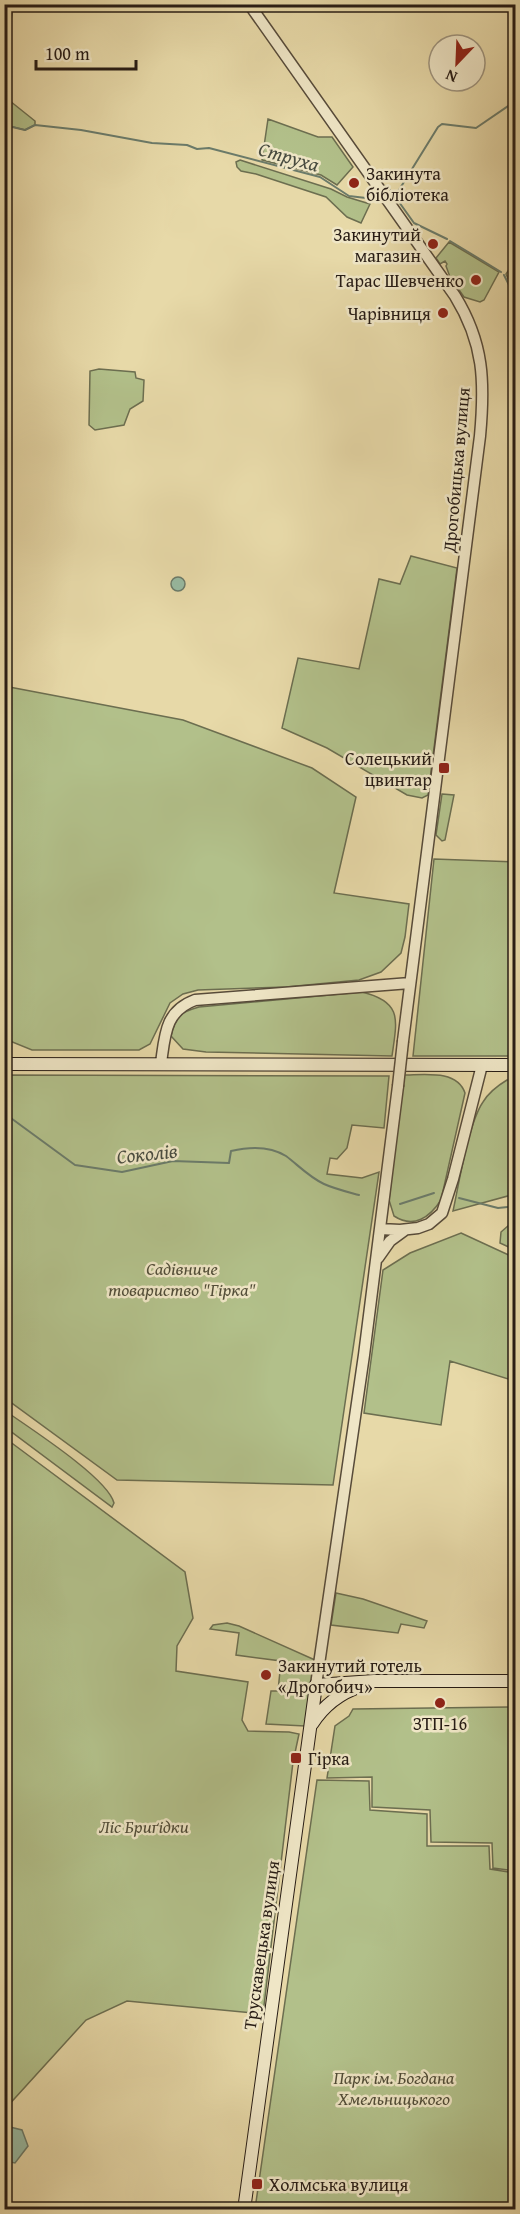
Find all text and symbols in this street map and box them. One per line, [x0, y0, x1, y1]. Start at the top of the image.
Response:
scale bar [36, 33, 136, 71]
north arrow [427, 33, 487, 93]
text: 100 m [45, 40, 90, 67]
text: N [441, 64, 461, 90]
water label: Струха [255, 134, 323, 179]
place label: Закинута бібліотека [366, 160, 449, 208]
marker: Закинута бібліотека [347, 176, 361, 190]
place label: Закинутий магазин [333, 221, 421, 269]
marker: Закинутий магазин [426, 237, 440, 251]
place label: Тарас Шевченко [336, 267, 464, 294]
marker: Тарас Шевченко [469, 273, 483, 287]
place label: Чарівниця [347, 300, 431, 327]
marker: Чарівниця [436, 306, 450, 320]
street label: Дрогобицька вулиця [435, 386, 477, 555]
place label: Солецький цвинтар [345, 745, 432, 793]
marker: Солецький цвинтар [437, 761, 451, 775]
water label: Соколів [115, 1135, 179, 1171]
park label: Садівниче товариство "Гірка" [108, 1255, 256, 1303]
place label: Закинутий готель «Дрогобич» [278, 1652, 422, 1700]
marker: Закинутий готель «Дрогобич» [259, 1668, 273, 1682]
marker: ЗТП-16 [433, 1696, 447, 1710]
place label: ЗТП-16 [413, 1710, 467, 1737]
place label: Гірка [308, 1745, 350, 1772]
marker: Гірка [289, 1751, 303, 1765]
park label: Ліс Бриґідки [99, 1813, 189, 1840]
street label: Трускавецька вулиця [236, 1859, 286, 2031]
park label: Парк ім. Богдана Хмельницького [334, 2064, 455, 2112]
place label: Холмська вулиця [269, 2171, 408, 2198]
marker: Холмська вулиця [250, 2177, 264, 2191]

